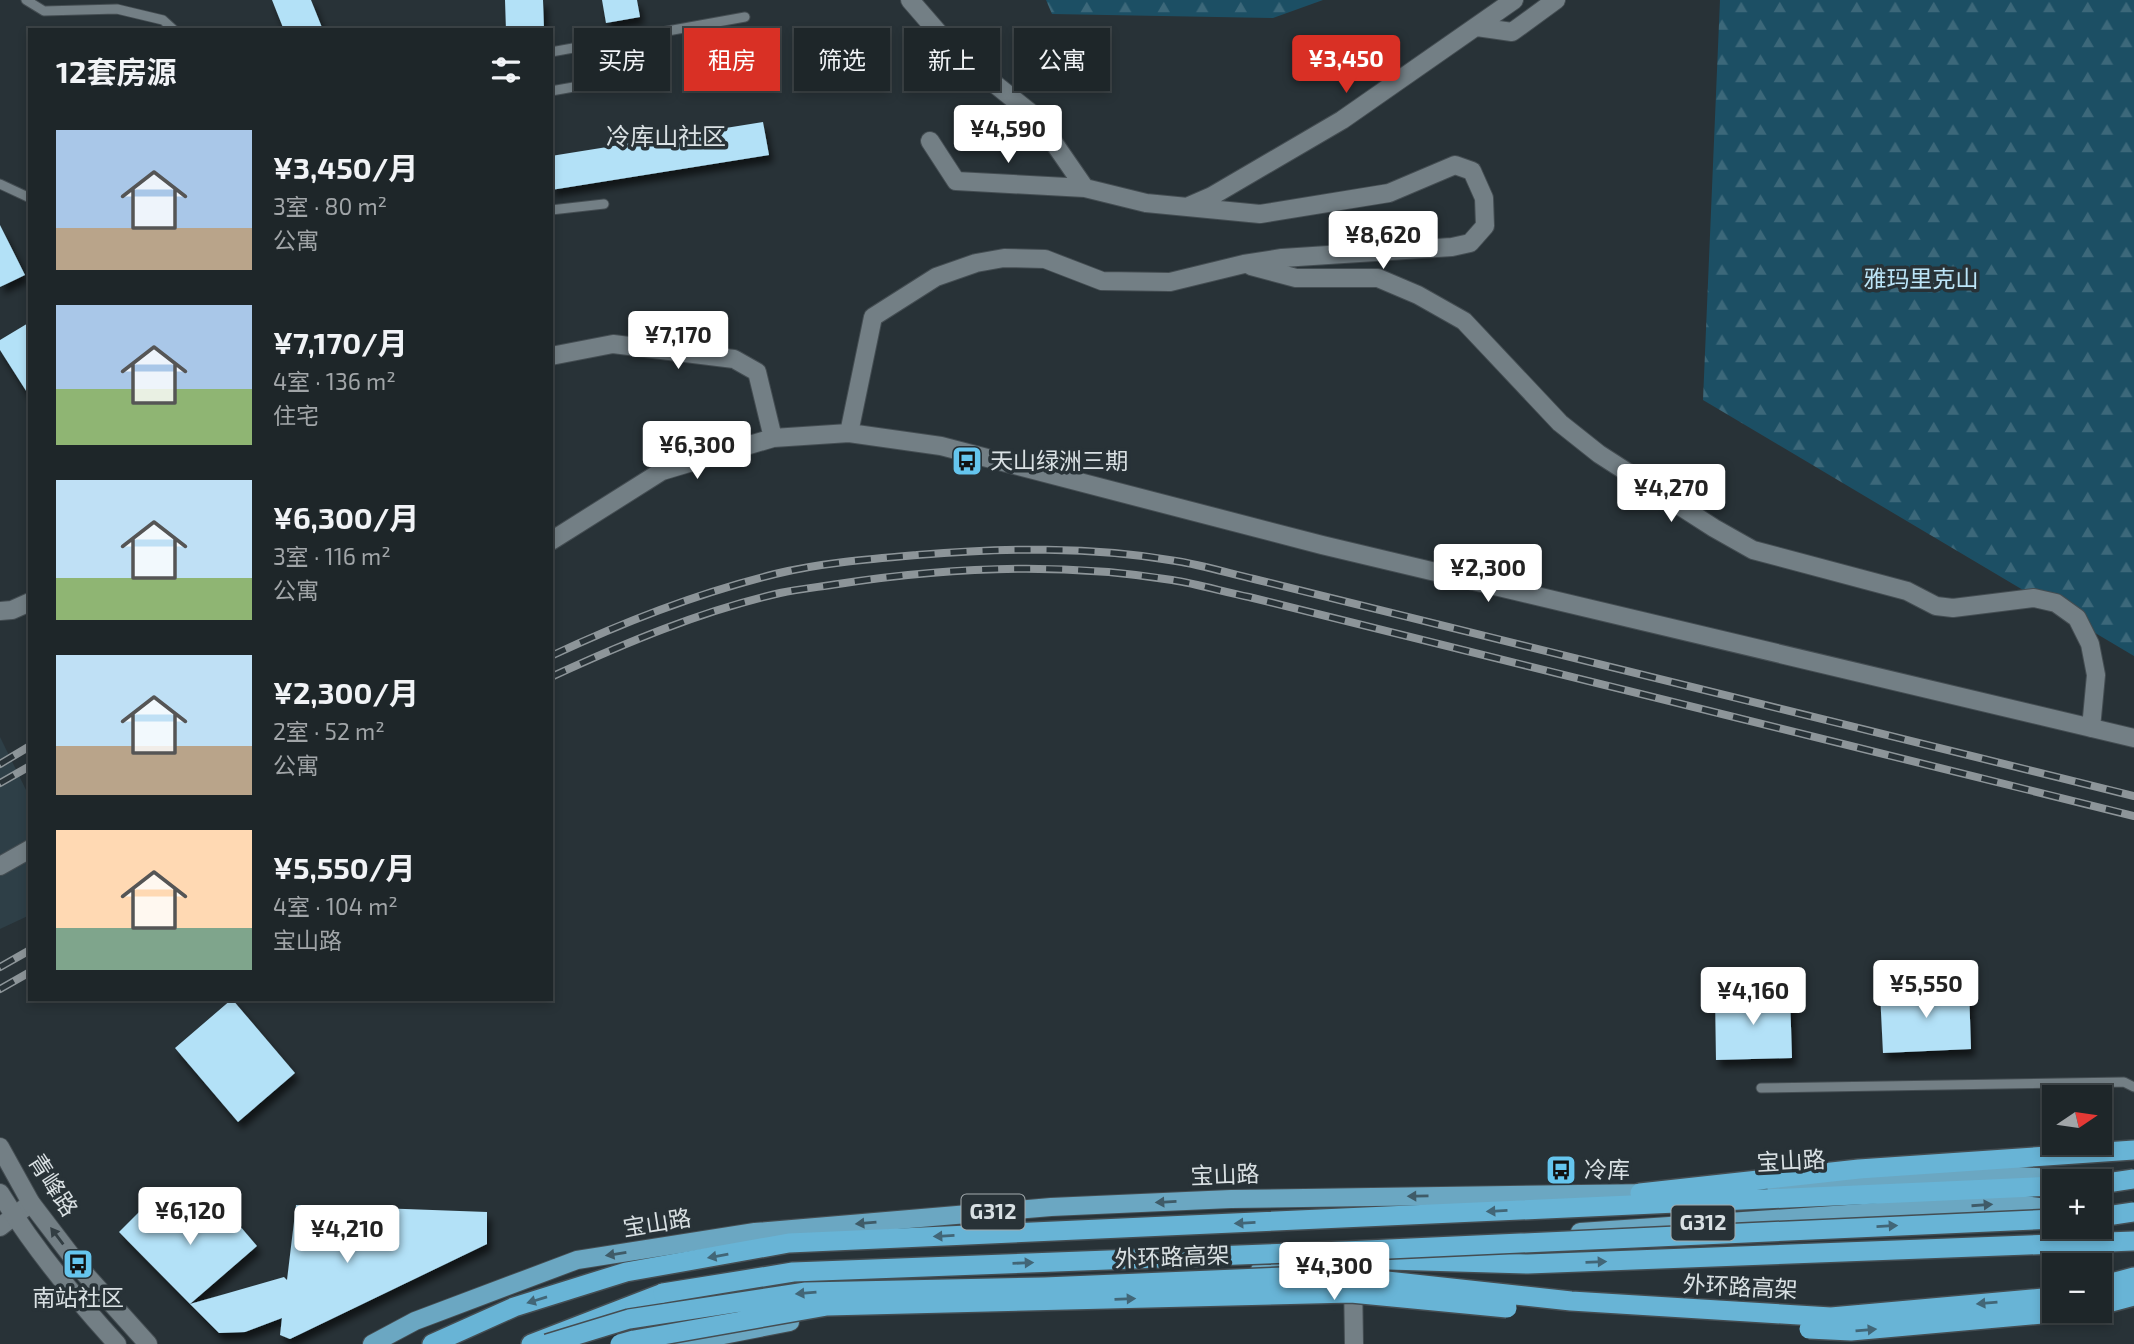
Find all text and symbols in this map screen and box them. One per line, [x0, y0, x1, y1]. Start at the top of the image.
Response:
chip: 买房 [574, 28, 670, 91]
chip: 租房 [684, 28, 780, 91]
chip: 筛选 [794, 28, 890, 91]
chip: 新上 [904, 28, 1000, 91]
chip: 公寓 [1014, 28, 1110, 91]
pin: ¥3,450 [1289, 36, 1403, 95]
text: ¥3,450 [1308, 44, 1384, 72]
icon: filters [487, 51, 525, 89]
text: 12套房源 [56, 53, 176, 89]
pin: ¥4,590 [951, 106, 1065, 165]
text: ¥4,590 [970, 114, 1046, 142]
district label: 冷库山社区 [606, 121, 726, 150]
text: ¥3,450/月 [273, 149, 418, 185]
icon: home [112, 158, 196, 242]
text: 3室 · 80 m² [273, 192, 387, 220]
pin: ¥8,620 [1326, 212, 1440, 271]
text: ¥8,620 [1345, 220, 1421, 248]
text: 公寓 [273, 226, 319, 254]
park label: 雅玛里克山 [1864, 264, 1979, 292]
pin: ¥7,170 [621, 312, 735, 371]
text: ¥7,170 [644, 320, 712, 348]
text: ¥7,170/月 [273, 324, 408, 360]
icon: home [112, 333, 196, 417]
text: 4室 · 136 m² [273, 367, 396, 395]
text: 住宅 [273, 401, 319, 429]
pin: ¥6,300 [640, 421, 754, 481]
text: ¥6,300 [659, 430, 735, 458]
bus stop icon: 天山绿洲三期 [950, 444, 984, 478]
place label: 天山绿洲三期 [990, 446, 1128, 474]
pin: ¥4,270 [1614, 464, 1728, 524]
text: ¥4,270 [1633, 473, 1709, 501]
text: ¥6,300/月 [273, 499, 419, 535]
icon: home [112, 508, 196, 592]
text: 3室 · 116 m² [273, 542, 391, 570]
pin: ¥2,300 [1431, 544, 1545, 604]
text: ¥2,300 [1450, 553, 1526, 581]
text: 公寓 [273, 576, 319, 604]
text: ¥2,300/月 [273, 674, 419, 710]
icon: home [112, 683, 196, 767]
text: 2室 · 52 m² [273, 717, 385, 745]
text: 公寓 [273, 751, 319, 779]
text: ¥5,550/月 [273, 849, 415, 885]
icon: home [112, 858, 196, 942]
text: 4室 · 104 m² [273, 892, 398, 920]
text: 宝山路 [273, 926, 342, 954]
pin: ¥5,550 [1869, 960, 1983, 1020]
pin: ¥4,160 [1696, 968, 1810, 1027]
text: ¥5,550 [1889, 969, 1963, 997]
text: ¥4,160 [1717, 976, 1789, 1004]
north arrow [2042, 1085, 2112, 1155]
map controls [2042, 1085, 2112, 1323]
street label: 宝山路 [1756, 1144, 1826, 1176]
street label: 青峰路 [23, 1148, 84, 1221]
bus stop icon: 冷库 [1544, 1153, 1578, 1187]
place label: 冷库 [1584, 1155, 1630, 1183]
street label: 宝山路 [1190, 1159, 1260, 1189]
button: + [2042, 1169, 2112, 1239]
pin: ¥6,120 [133, 1188, 247, 1247]
one-way arrow [1407, 1191, 1429, 1202]
road number: G312 [962, 1194, 1024, 1230]
text: ¥6,120 [154, 1196, 226, 1224]
one-way arrow [1155, 1196, 1177, 1207]
one-way arrow [1972, 1199, 1994, 1210]
street label: 宝山路 [621, 1203, 693, 1241]
pin: ¥4,210 [290, 1206, 404, 1265]
one-way arrow [1486, 1206, 1508, 1217]
road number: G312 [1672, 1206, 1734, 1240]
text: ¥4,210 [310, 1214, 384, 1242]
one-way arrow [1234, 1217, 1256, 1228]
one-way arrow [855, 1218, 877, 1229]
one-way arrow [1876, 1221, 1898, 1232]
one-way arrow [50, 1227, 64, 1245]
one-way arrow [933, 1231, 955, 1242]
street label: 外环路高架 [1114, 1240, 1230, 1272]
pin: ¥4,300 [1277, 1242, 1391, 1302]
bus stop icon: 南站社区 [61, 1247, 95, 1281]
one-way arrow [605, 1249, 627, 1260]
one-way arrow [707, 1251, 729, 1262]
text: ¥4,300 [1295, 1251, 1373, 1279]
button: − [2042, 1253, 2112, 1323]
one-way arrow [1585, 1256, 1607, 1267]
one-way arrow [1013, 1257, 1035, 1269]
street label: 外环路高架 [1682, 1269, 1798, 1303]
place label: 南站社区 [32, 1283, 124, 1311]
one-way arrow [795, 1288, 817, 1299]
one-way arrow [1115, 1293, 1137, 1304]
one-way arrow [526, 1295, 547, 1305]
one-way arrow [1975, 1298, 1997, 1309]
one-way arrow [1855, 1324, 1877, 1335]

